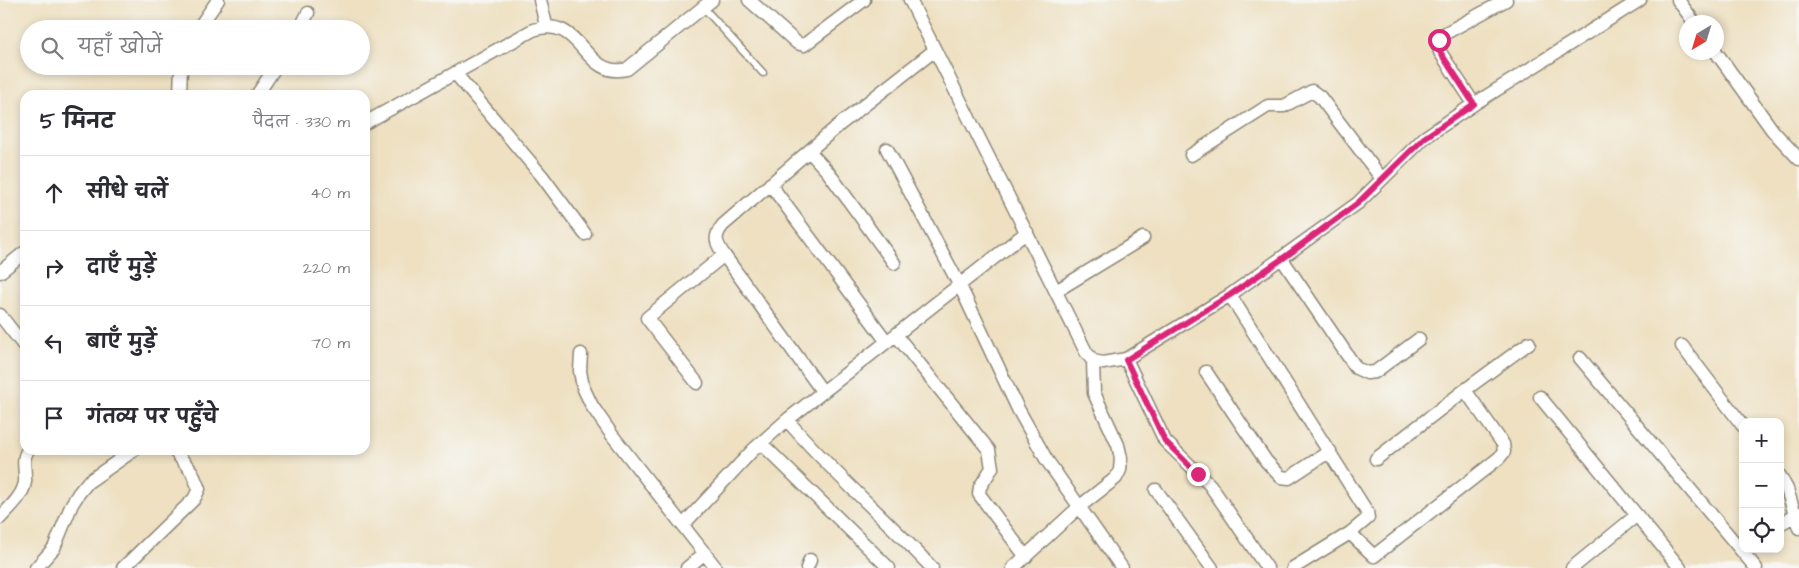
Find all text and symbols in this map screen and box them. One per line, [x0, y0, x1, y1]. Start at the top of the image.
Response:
north arrow [1679, 15, 1724, 60]
search box [20, 20, 370, 75]
route start [1428, 29, 1451, 52]
icon: search [38, 34, 66, 62]
text: यहाँ खोजें [78, 34, 162, 61]
text: 5 मिनट [40, 107, 114, 136]
text: पैदल · 330 m [253, 111, 350, 133]
icon: ahead [40, 179, 68, 207]
text: सीधे चलें [87, 179, 168, 206]
text: 40 m [310, 182, 350, 204]
icon: right [40, 254, 68, 282]
text: दाएँ मुड़ें [87, 254, 156, 281]
text: 220 m [303, 257, 350, 279]
icon: left [40, 329, 68, 357]
text: बाएँ मुड़ें [87, 329, 156, 356]
text: 70 m [311, 332, 350, 354]
icon: arrive [40, 404, 68, 432]
text: गंतव्य पर पहुँचे [87, 404, 218, 431]
map controls [1739, 418, 1784, 553]
button: + [1739, 418, 1784, 463]
route end [1187, 463, 1210, 486]
button: − [1739, 463, 1784, 508]
button: locate [1739, 508, 1784, 553]

